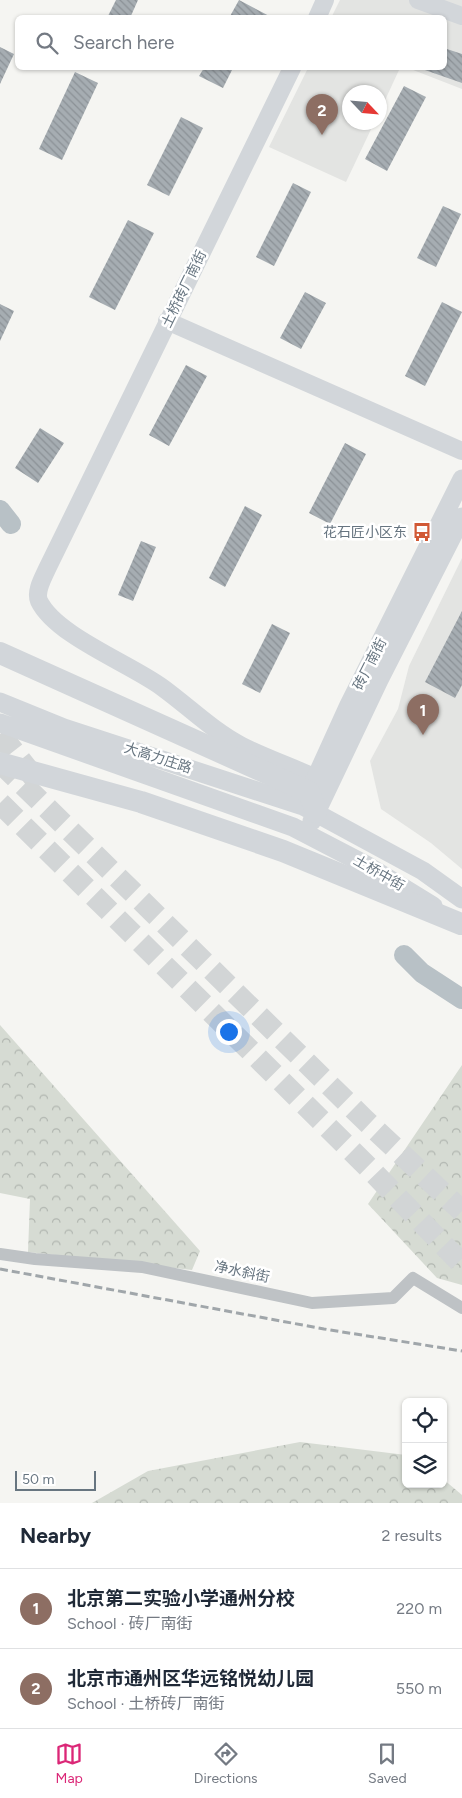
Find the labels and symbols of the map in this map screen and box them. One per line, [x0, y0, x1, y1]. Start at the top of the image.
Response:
north arrow [342, 85, 387, 130]
pin: 2 [306, 94, 338, 135]
street label: 土桥砖厂南街 [158, 248, 210, 330]
bus stop icon: 花石匠小区东 [411, 521, 433, 543]
place label: 花石匠小区东 [323, 524, 407, 541]
street label: 砖厂南街 [350, 635, 390, 693]
pin: 1 [407, 694, 439, 735]
street label: 大高力庄路 [122, 739, 194, 777]
street label: 土桥中街 [351, 852, 407, 894]
your location [216, 1019, 242, 1045]
street label: 净水斜街 [213, 1258, 271, 1286]
scale bar [15, 1468, 96, 1491]

